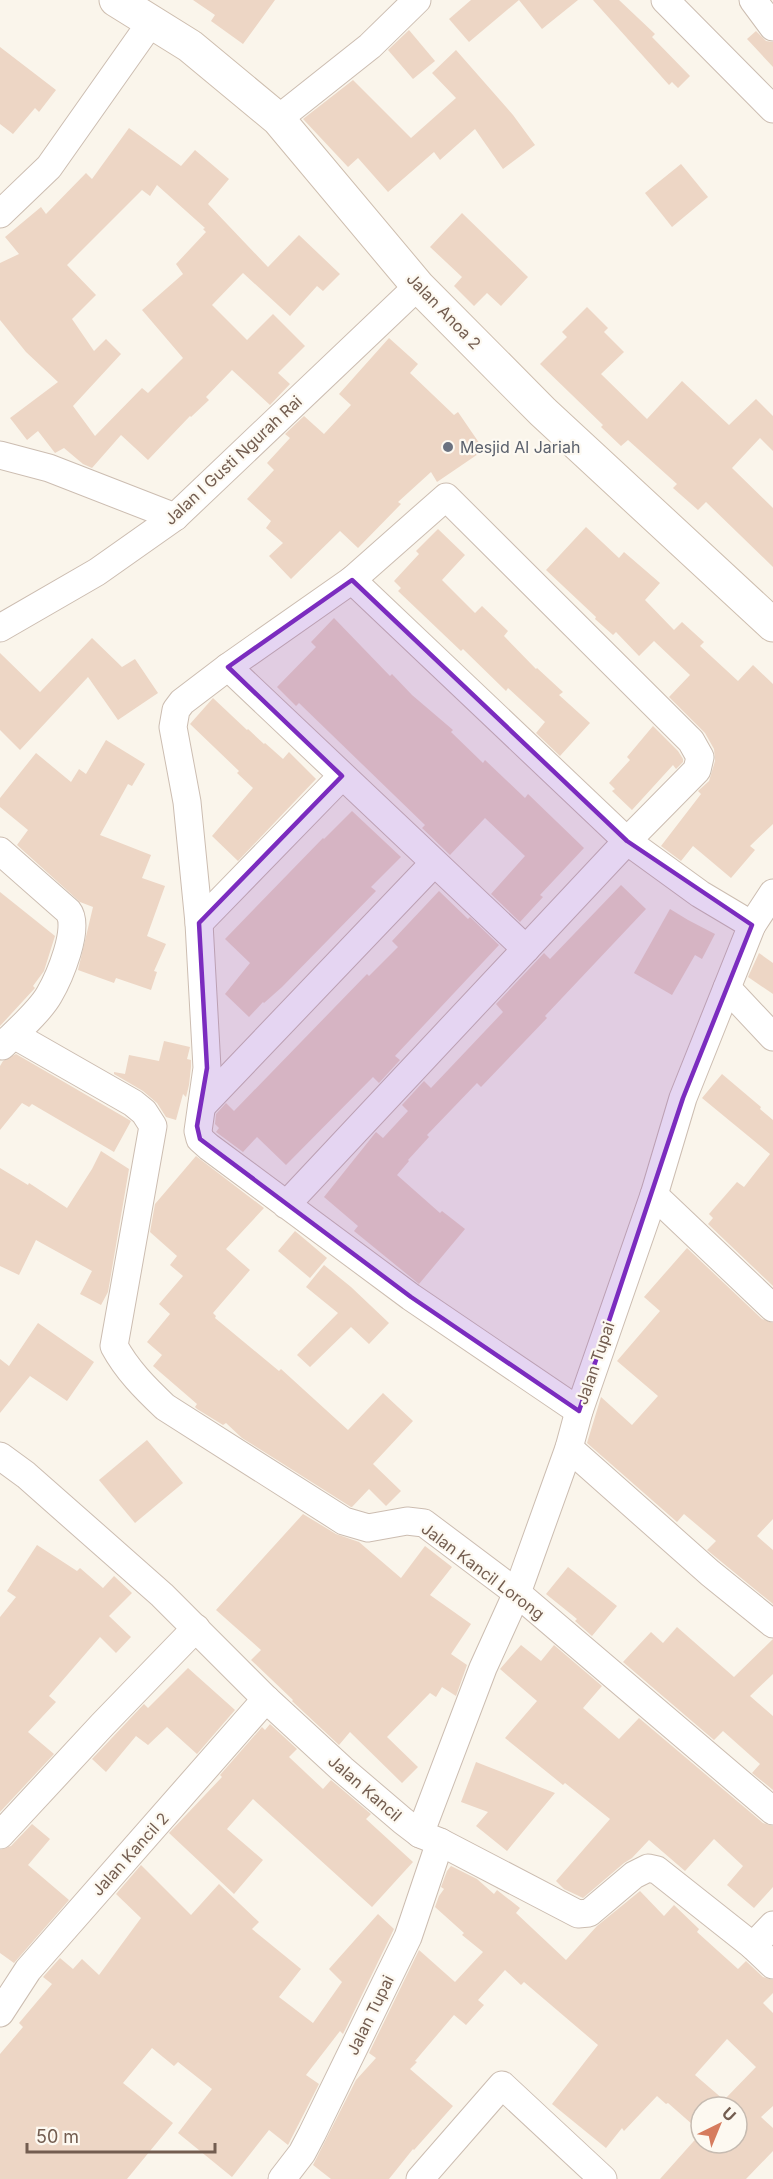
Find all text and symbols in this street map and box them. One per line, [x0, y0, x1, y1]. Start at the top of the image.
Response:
street label: Jalan Anoa 2 [403, 269, 485, 353]
street label: Jalan I Gusti Ngurah Rai [160, 391, 306, 529]
place label: Mesjid Al Jariah [460, 437, 580, 457]
marker: Mesjid Al Jariah [441, 440, 455, 454]
street label: Jalan Tupai [571, 1319, 619, 1407]
street label: Jalan Kancil Lorong [418, 1518, 548, 1624]
street label: Jalan Kancil [324, 1751, 406, 1825]
street label: Jalan Kancil 2 [87, 1808, 173, 1900]
street label: Jalan Tupai [342, 1972, 398, 2058]
north arrow [689, 2095, 749, 2155]
text: U [718, 2103, 740, 2125]
scale bar [27, 2116, 214, 2154]
text: 50 m [36, 2126, 79, 2147]

